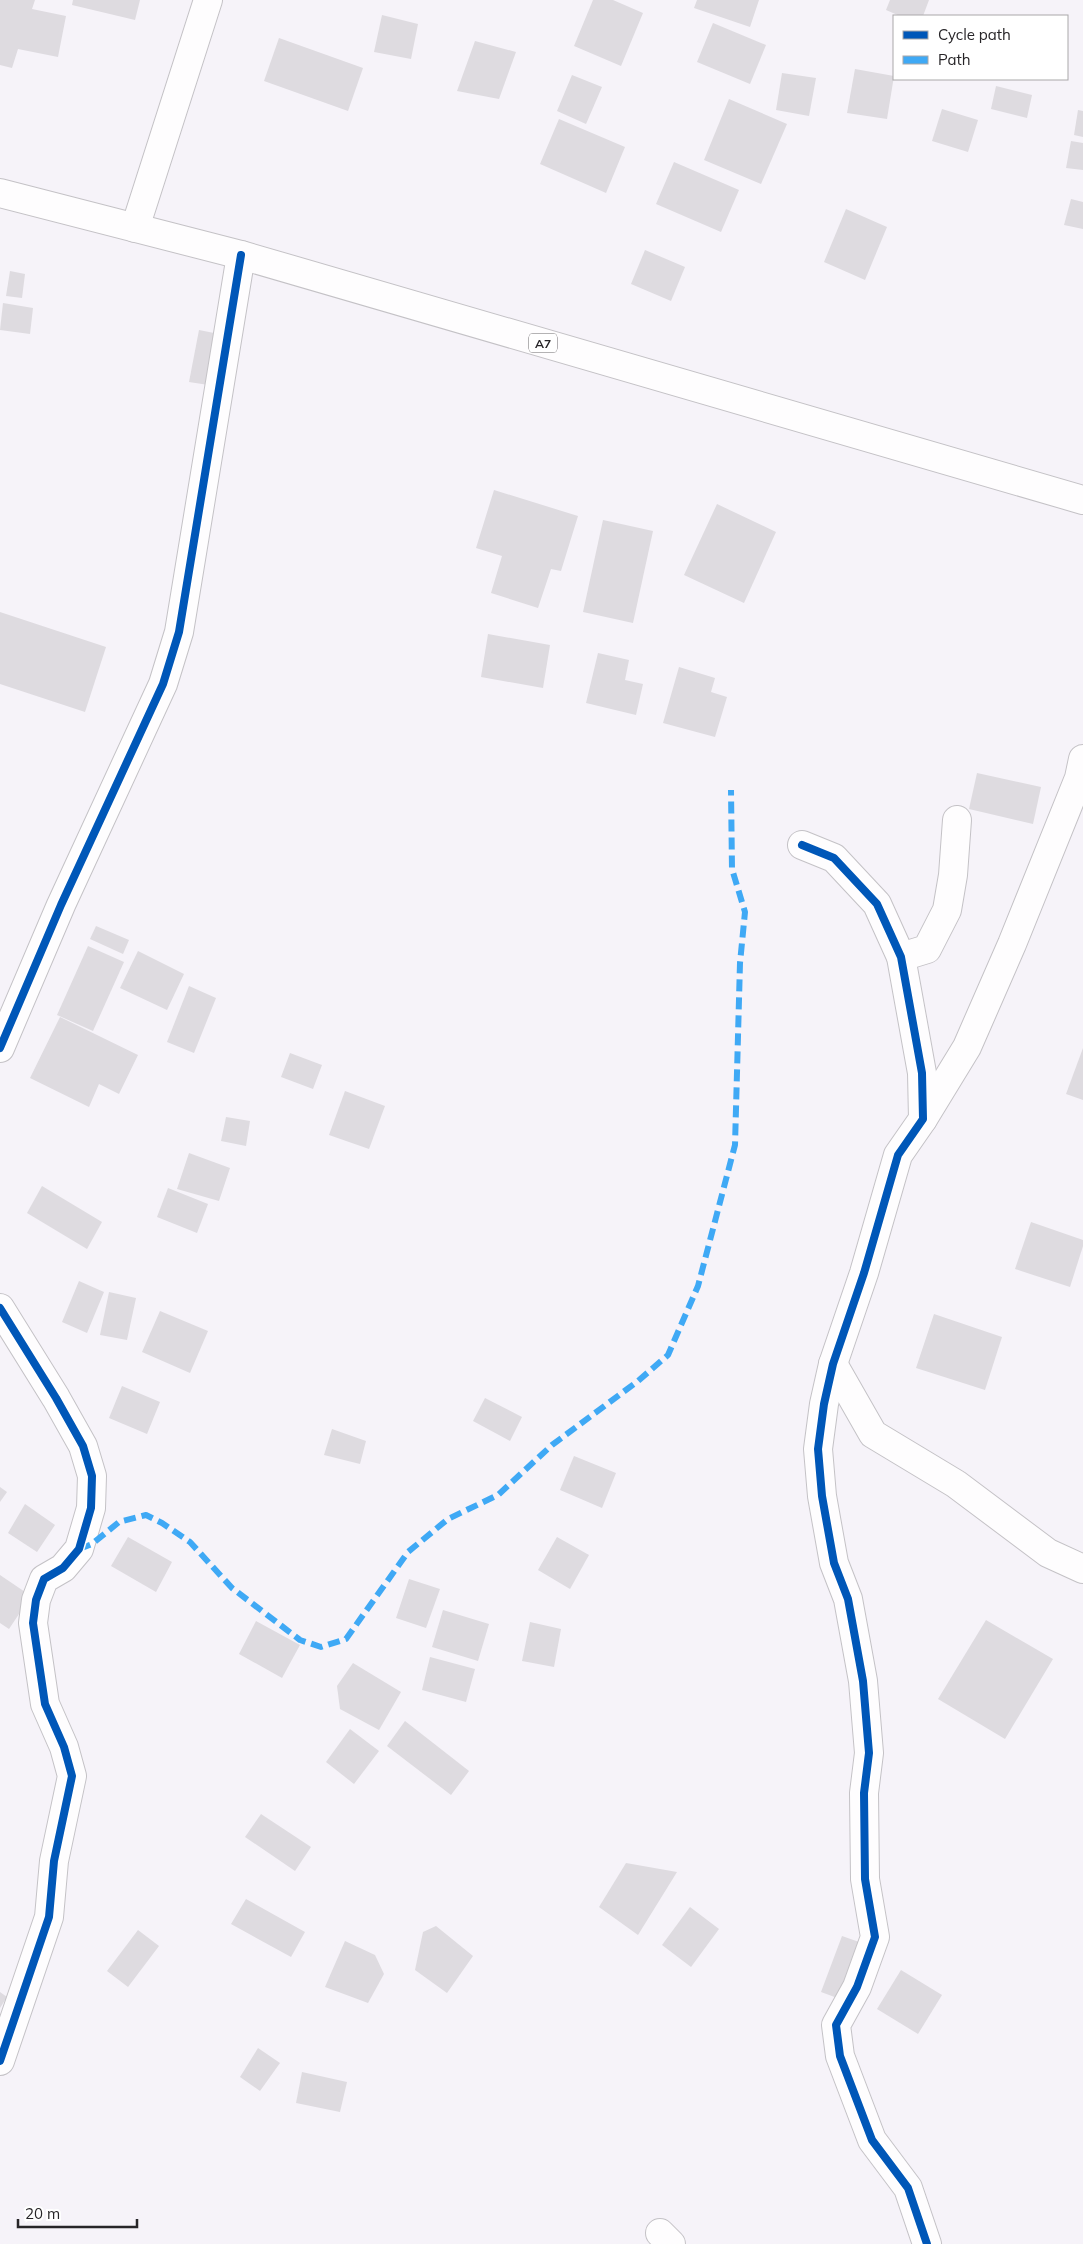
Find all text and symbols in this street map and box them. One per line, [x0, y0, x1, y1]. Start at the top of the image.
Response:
legend [893, 15, 1068, 80]
text: Cycle path [938, 25, 1011, 44]
text: Path [938, 50, 970, 69]
road number: A7 [529, 333, 557, 352]
scale bar [18, 2196, 136, 2228]
text: 20 m [25, 2204, 60, 2223]

